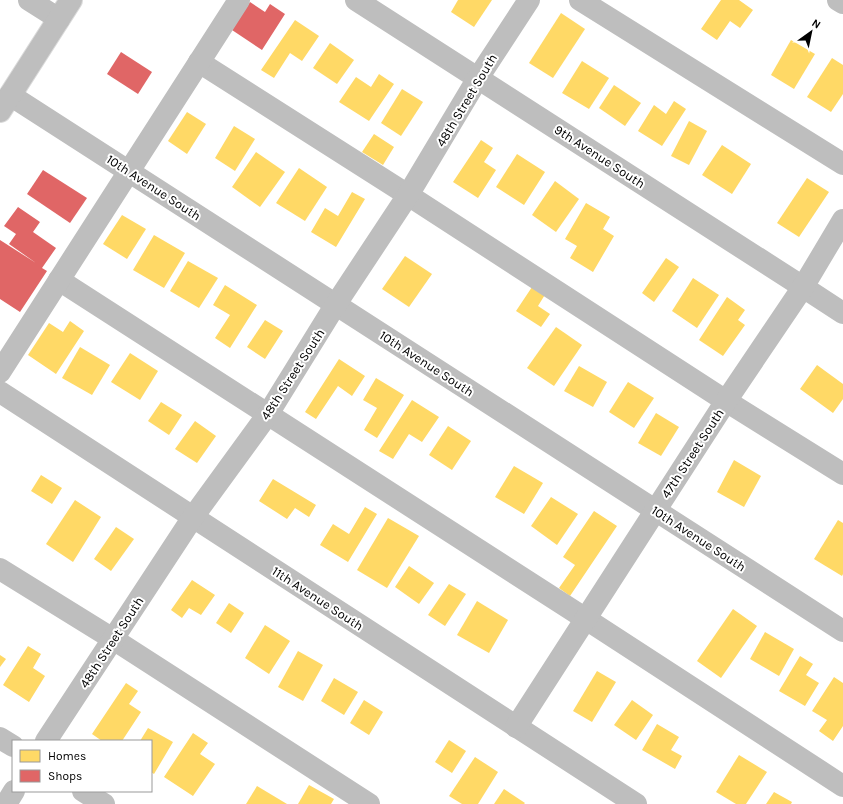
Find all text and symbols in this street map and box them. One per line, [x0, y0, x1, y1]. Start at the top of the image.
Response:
north arrow [791, 12, 831, 52]
text: N [809, 16, 823, 32]
street label: 48th Street South [433, 51, 500, 149]
street label: 9th Avenue South [552, 122, 648, 191]
street label: 10th Avenue South [104, 151, 204, 223]
street label: 48th Street South [257, 326, 327, 423]
street label: 10th Avenue South [377, 327, 477, 399]
street label: 47th Street South [658, 406, 727, 501]
street label: 10th Avenue South [649, 502, 749, 574]
street label: 11th Avenue South [269, 563, 366, 634]
street label: 48th Street South [76, 594, 146, 691]
legend [12, 740, 152, 792]
text: Homes [48, 749, 86, 763]
text: Shops [48, 769, 82, 783]

